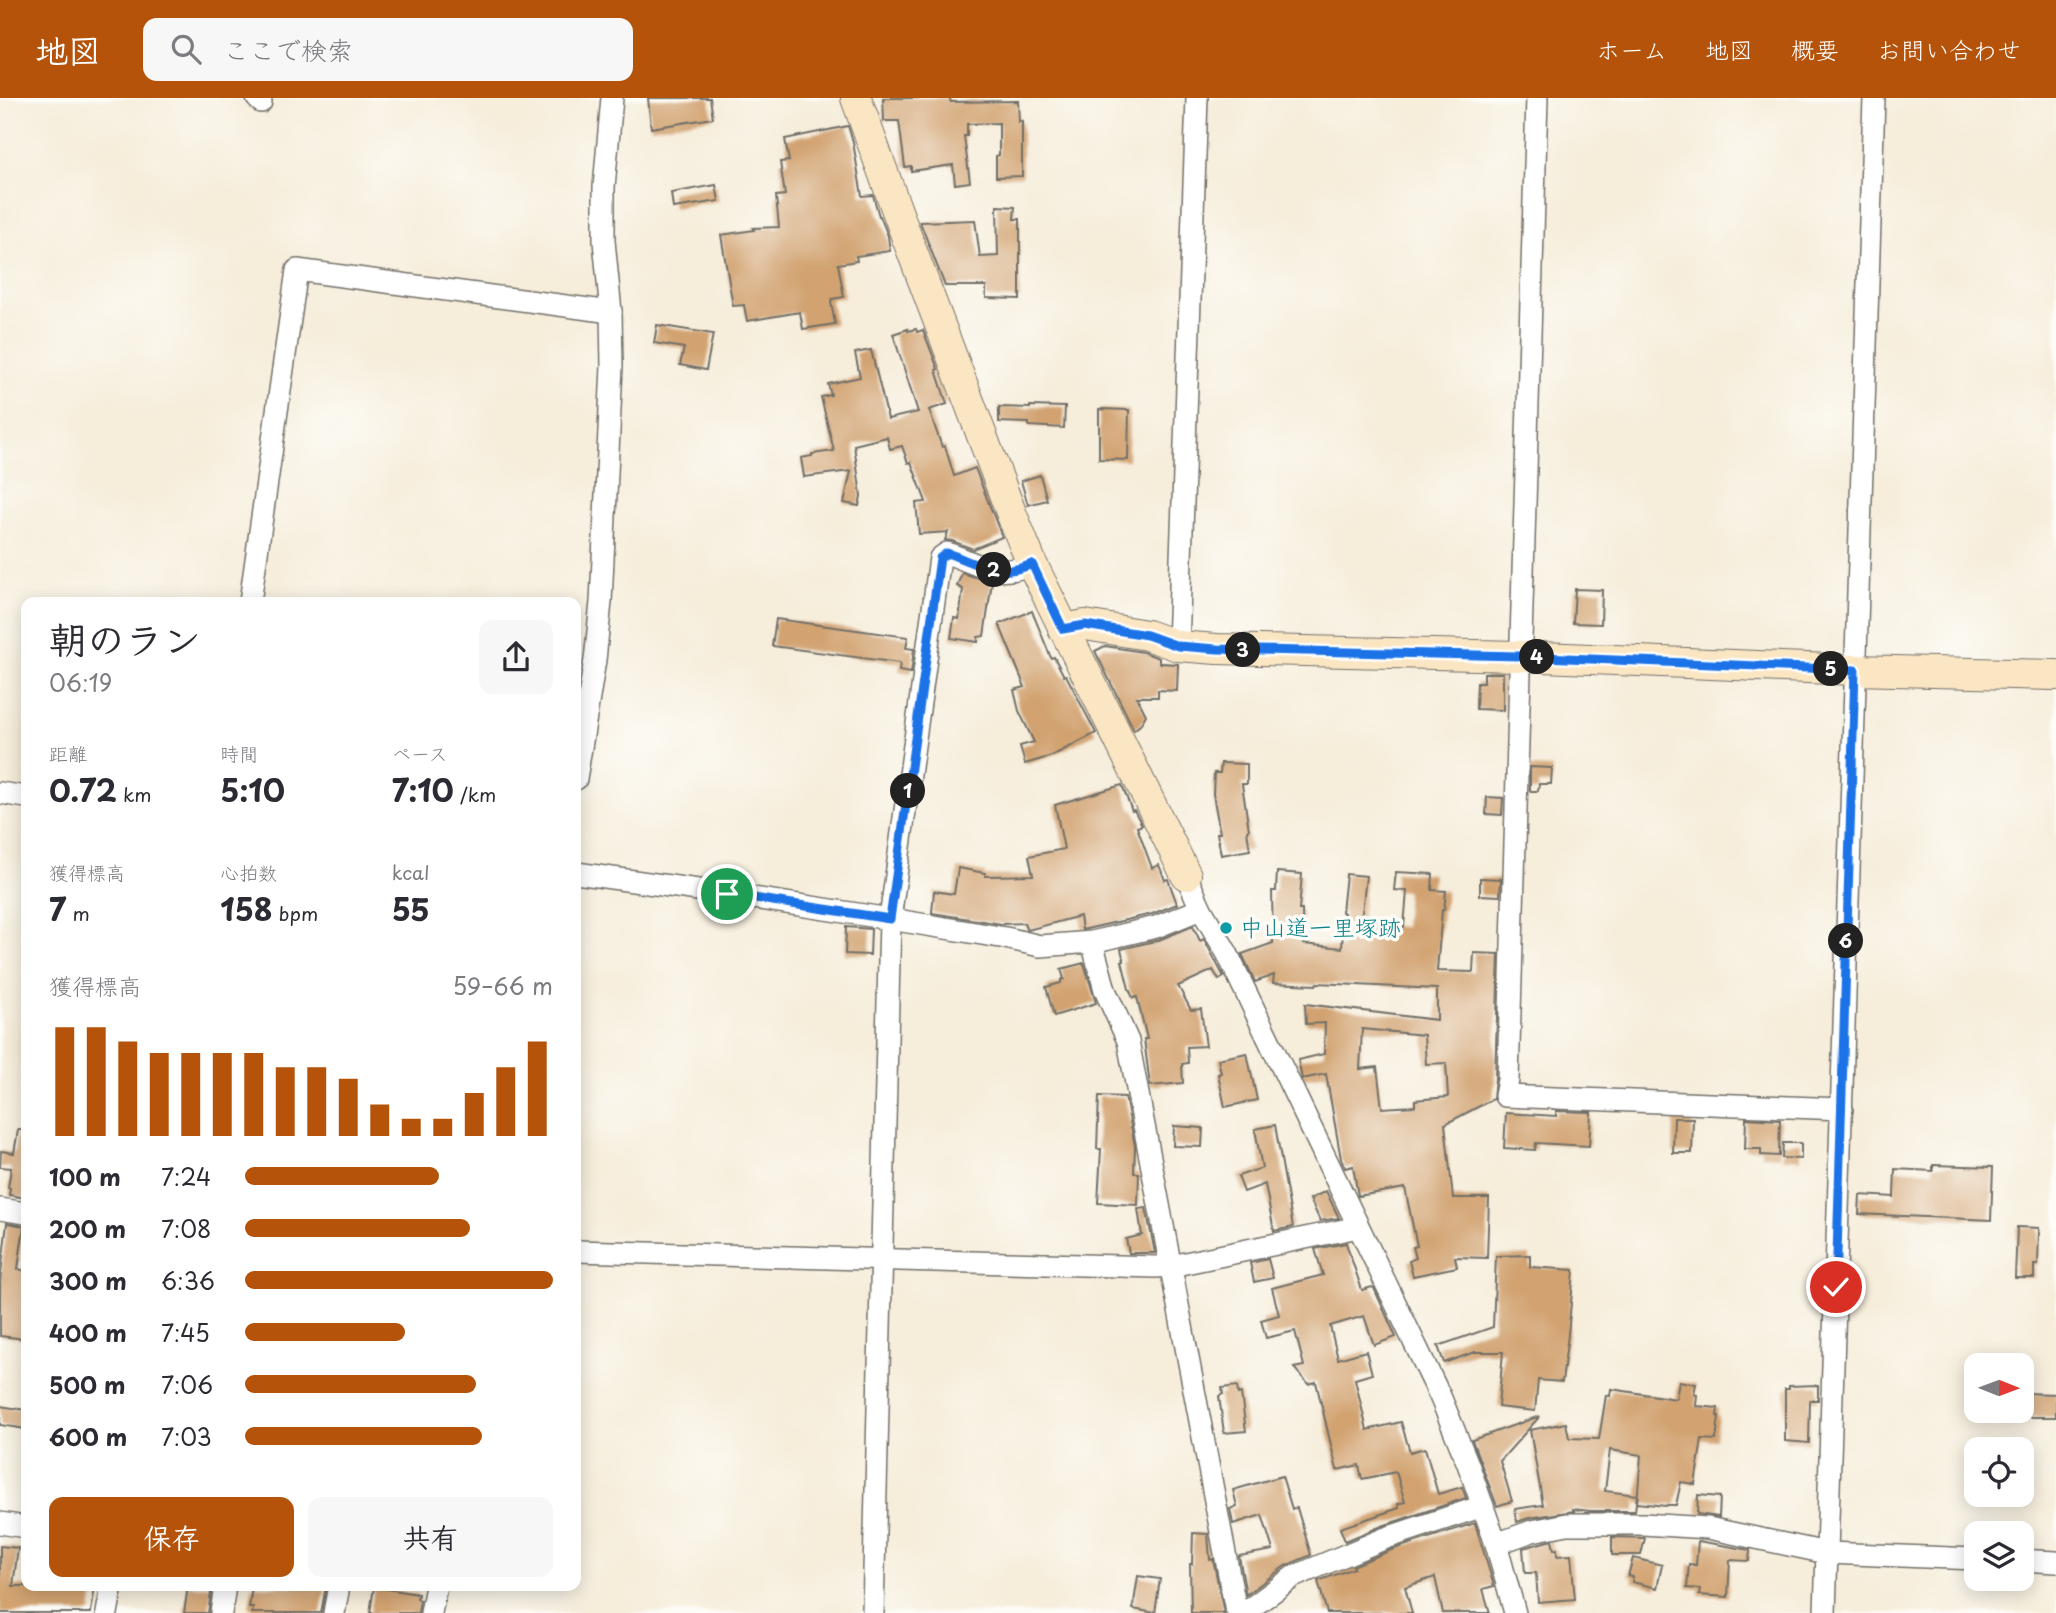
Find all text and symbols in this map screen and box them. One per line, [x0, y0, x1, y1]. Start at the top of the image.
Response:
search box [143, 18, 633, 81]
text: 地図 [35, 24, 101, 74]
icon: search [167, 30, 205, 68]
text: ここで検索 [223, 30, 353, 69]
text: ホーム [1596, 31, 1667, 67]
text: 地図 [1705, 31, 1753, 67]
text: 概要 [1791, 31, 1839, 67]
text: お問い合わせ [1877, 31, 2021, 67]
pin: 2 [976, 552, 1012, 588]
text: 2 [987, 555, 1000, 583]
text: 朝のラン [49, 610, 201, 667]
button: share [479, 620, 553, 694]
pin: 3 [1226, 632, 1260, 668]
text: 3 [1236, 635, 1249, 663]
pin: 4 [1520, 640, 1554, 674]
text: 4 [1530, 642, 1543, 670]
pin: 5 [1814, 652, 1848, 686]
text: 5 [1824, 654, 1837, 682]
text: 06:19 [49, 665, 112, 700]
text: 距離 [49, 739, 87, 767]
text: 時間 [220, 739, 258, 767]
text: ペース [392, 739, 448, 767]
text: 0.72 [49, 767, 117, 812]
text: 5:10 [220, 767, 285, 812]
text: 7:10 [392, 767, 454, 812]
pin: 1 [890, 774, 926, 808]
text: 1 [903, 776, 912, 804]
text: km [117, 780, 152, 808]
text: /km [454, 780, 496, 808]
text: 獲得標高 [49, 858, 125, 886]
text: 心拍数 [220, 858, 277, 886]
text: kcal [392, 858, 430, 886]
pin [697, 864, 757, 924]
icon: arrive [708, 875, 746, 913]
text: 7 [49, 886, 66, 931]
text: 158 [220, 886, 273, 931]
text: 55 [392, 886, 430, 931]
text: m [66, 899, 90, 927]
text: bpm [273, 899, 318, 927]
place label: 中山道一里塚跡 [1240, 909, 1401, 944]
marker: 中山道一里塚跡 [1218, 920, 1234, 936]
pin: 6 [1828, 924, 1864, 958]
text: 6 [1839, 926, 1852, 954]
text: 獲得標高 [49, 968, 141, 1003]
text: 59–66 m [453, 968, 553, 1003]
text: 100 m [49, 1159, 121, 1194]
text: 7:24 [161, 1159, 211, 1194]
text: 200 m [49, 1211, 126, 1246]
text: 7:08 [161, 1211, 212, 1246]
pin [1806, 1257, 1866, 1317]
text: 300 m [49, 1263, 127, 1298]
text: 6:36 [161, 1263, 215, 1298]
icon: check [1817, 1268, 1855, 1306]
text: 400 m [49, 1315, 127, 1350]
text: 7:45 [161, 1315, 210, 1350]
north arrow [1964, 1353, 2034, 1423]
map controls [1964, 1353, 2034, 1591]
text: 500 m [49, 1367, 126, 1402]
text: 7:06 [161, 1367, 213, 1402]
text: 600 m [49, 1419, 127, 1454]
text: 7:03 [161, 1419, 212, 1454]
button: locate [1964, 1437, 2034, 1507]
button: 保存 [49, 1497, 294, 1577]
button: 共有 [308, 1497, 553, 1577]
button: layers [1964, 1521, 2034, 1591]

